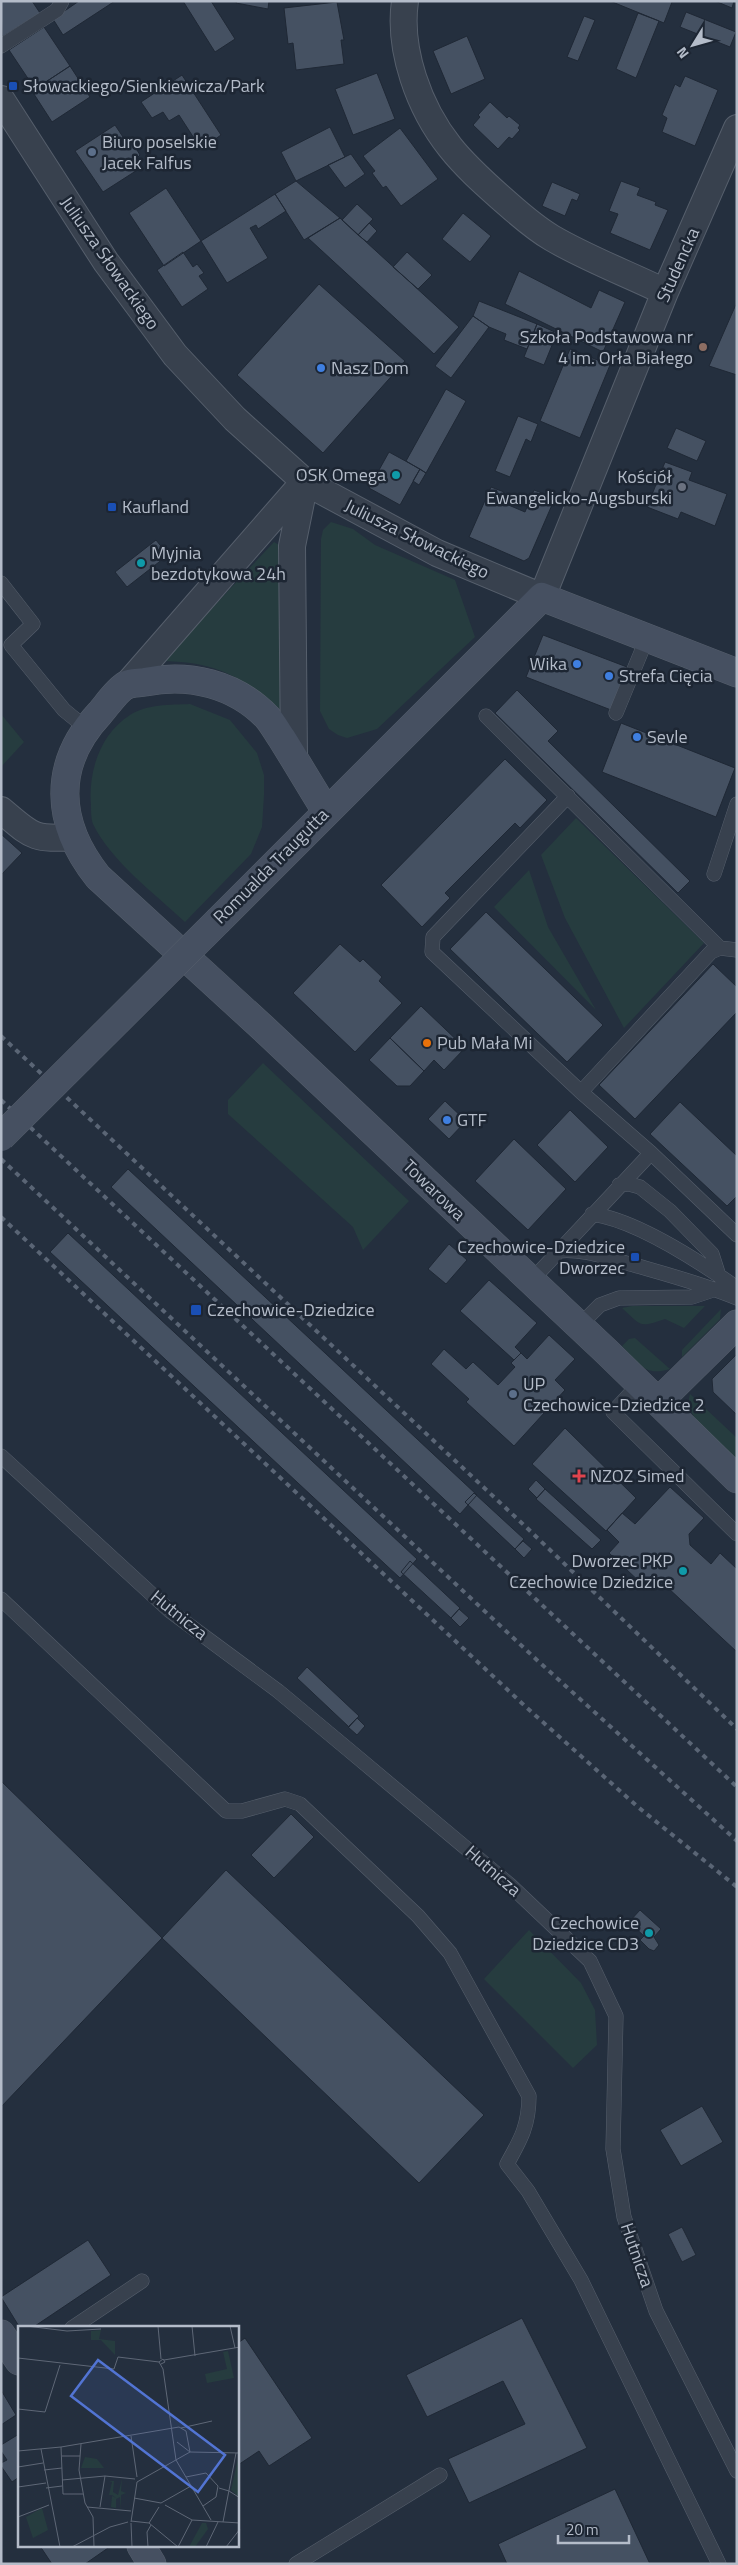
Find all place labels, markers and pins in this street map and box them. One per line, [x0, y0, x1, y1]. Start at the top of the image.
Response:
place label: Słowackiego/Sienkiewicza/Park [23, 72, 265, 99]
marker: Słowackiego/Sienkiewicza/Park [7, 80, 19, 92]
place label: Biuro poselskie Jacek Falfus [102, 128, 217, 176]
marker: Biuro poselskie Jacek Falfus [86, 146, 98, 158]
place label: Szkoła Podstawowa nr 4 im. Orła Białego [520, 323, 693, 371]
marker: Szkoła Podstawowa nr 4 im. Orła Białego [697, 341, 709, 353]
place label: Nasz Dom [331, 354, 409, 381]
marker: Nasz Dom [315, 362, 327, 374]
place label: OSK Omega [296, 461, 386, 488]
place label: Kościół Ewangelicko-Augsburski [486, 463, 672, 511]
marker: OSK Omega [390, 469, 402, 481]
marker: Kościół Ewangelicko-Augsburski [676, 481, 688, 493]
place label: Kaufland [122, 493, 189, 520]
marker: Kaufland [106, 501, 118, 513]
place label: Myjnia bezdotykowa 24h [151, 539, 286, 587]
marker: Myjnia bezdotykowa 24h [135, 557, 147, 569]
place label: Wika [530, 650, 567, 677]
marker: Wika [571, 658, 583, 670]
place label: Strefa Cięcia [619, 662, 713, 689]
marker: Strefa Cięcia [603, 670, 615, 682]
place label: Sevle [647, 723, 688, 750]
marker: Sevle [631, 731, 643, 743]
place label: Pub Mała Mi [437, 1029, 532, 1056]
marker: Pub Mała Mi [421, 1037, 433, 1049]
place label: GTF [457, 1106, 487, 1133]
marker: GTF [441, 1114, 453, 1126]
place label: Czechowice-Dziedzice Dworzec [457, 1233, 625, 1281]
marker: Czechowice-Dziedzice Dworzec [629, 1251, 641, 1263]
place label: Czechowice-Dziedzice [207, 1296, 375, 1323]
marker: Czechowice-Dziedzice [189, 1303, 203, 1317]
place label: UP Czechowice-Dziedzice 2 [523, 1370, 705, 1418]
marker: UP Czechowice-Dziedzice 2 [507, 1388, 519, 1400]
place label: NZOZ Simed [590, 1462, 684, 1489]
marker: NZOZ Simed [572, 1469, 586, 1483]
place label: Dworzec PKP Czechowice Dziedzice [509, 1547, 673, 1595]
marker: Dworzec PKP Czechowice Dziedzice [677, 1565, 689, 1577]
place label: Czechowice Dziedzice CD3 [532, 1909, 639, 1957]
marker: Czechowice Dziedzice CD3 [643, 1927, 655, 1939]

